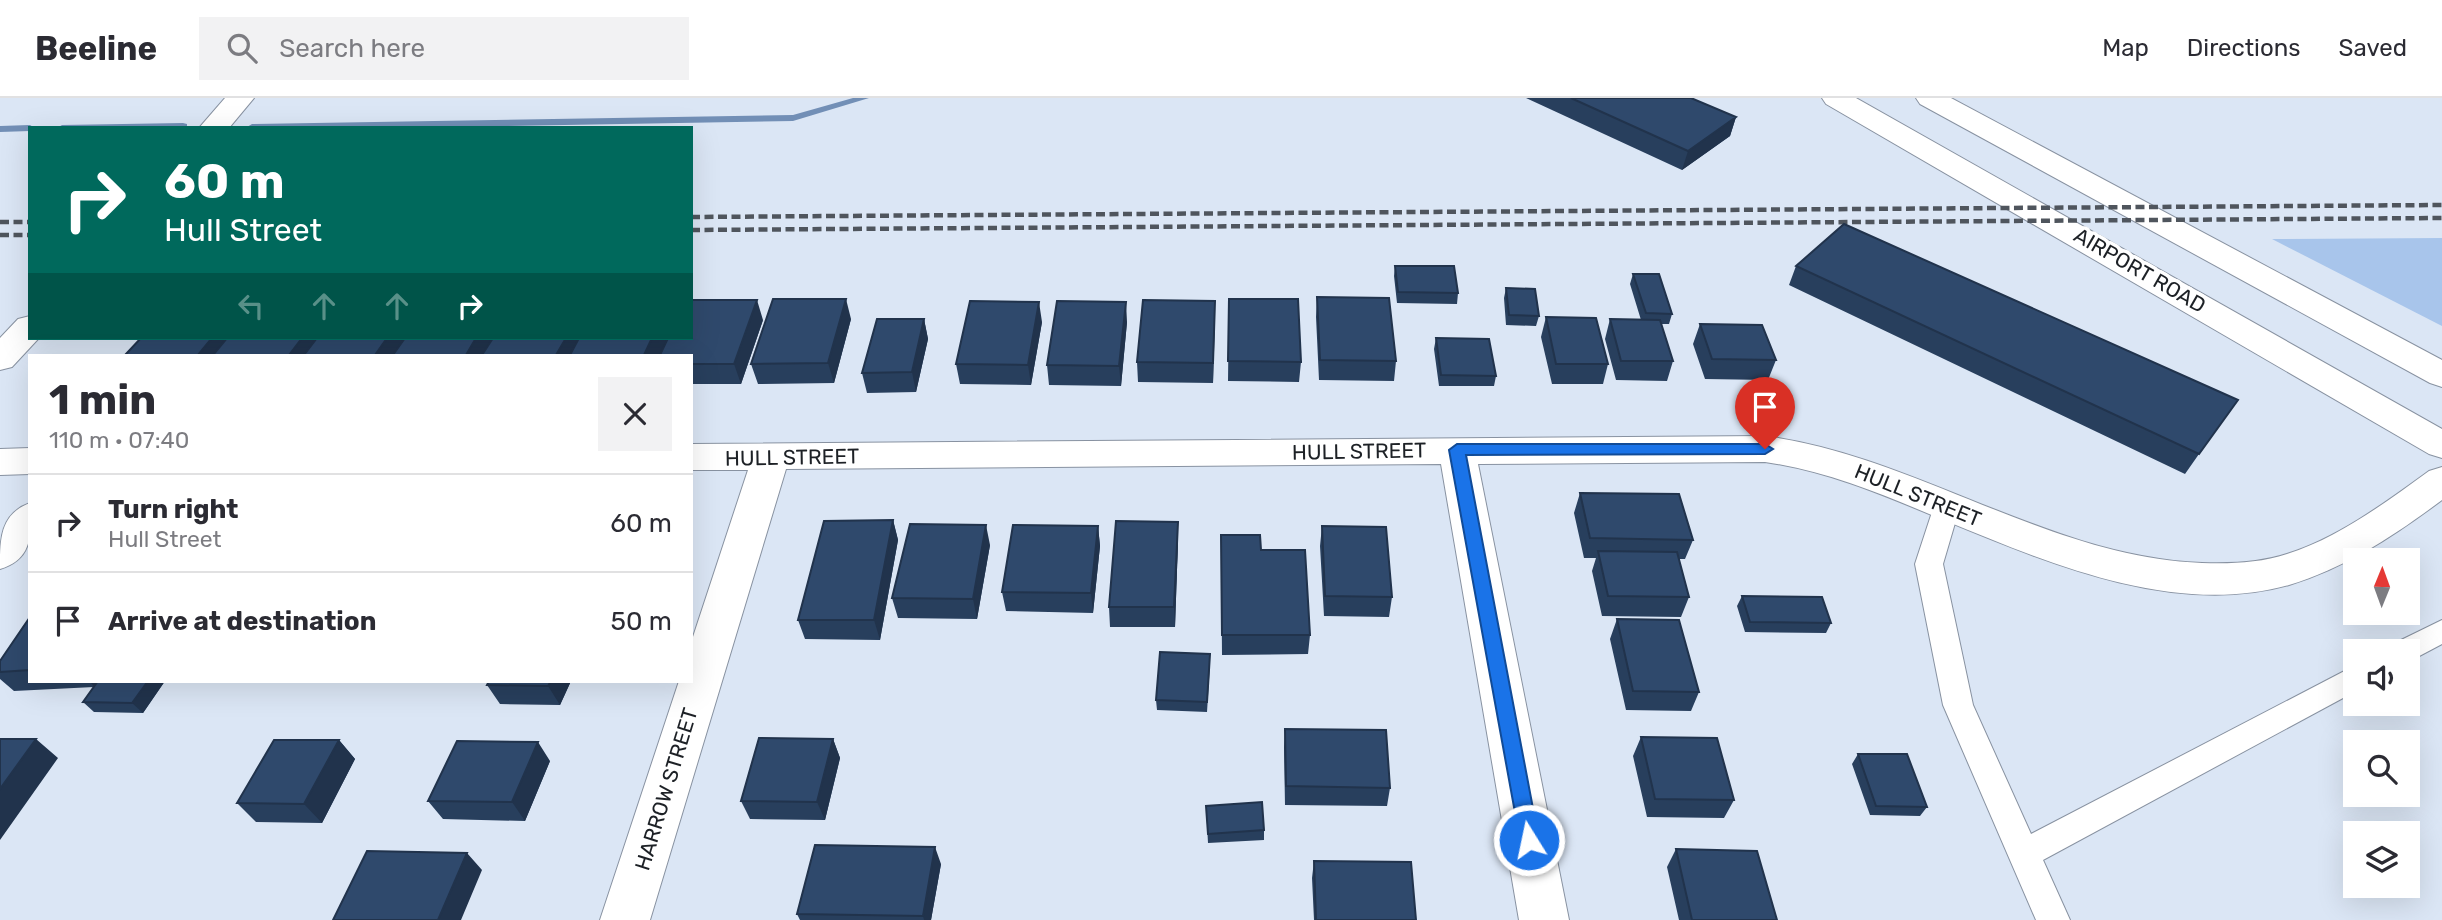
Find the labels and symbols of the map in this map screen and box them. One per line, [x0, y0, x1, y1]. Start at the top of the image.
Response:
street label: AIRPORT ROAD [2070, 222, 2210, 318]
pin [1735, 377, 1795, 449]
street label: HULL STREET [1292, 437, 1426, 465]
street label: HULL STREET [725, 443, 859, 471]
street label: HULL STREET [1851, 458, 1985, 532]
north arrow [2343, 548, 2420, 625]
street label: HARROW STREET [629, 705, 703, 873]
position arrow [1492, 803, 1566, 877]

